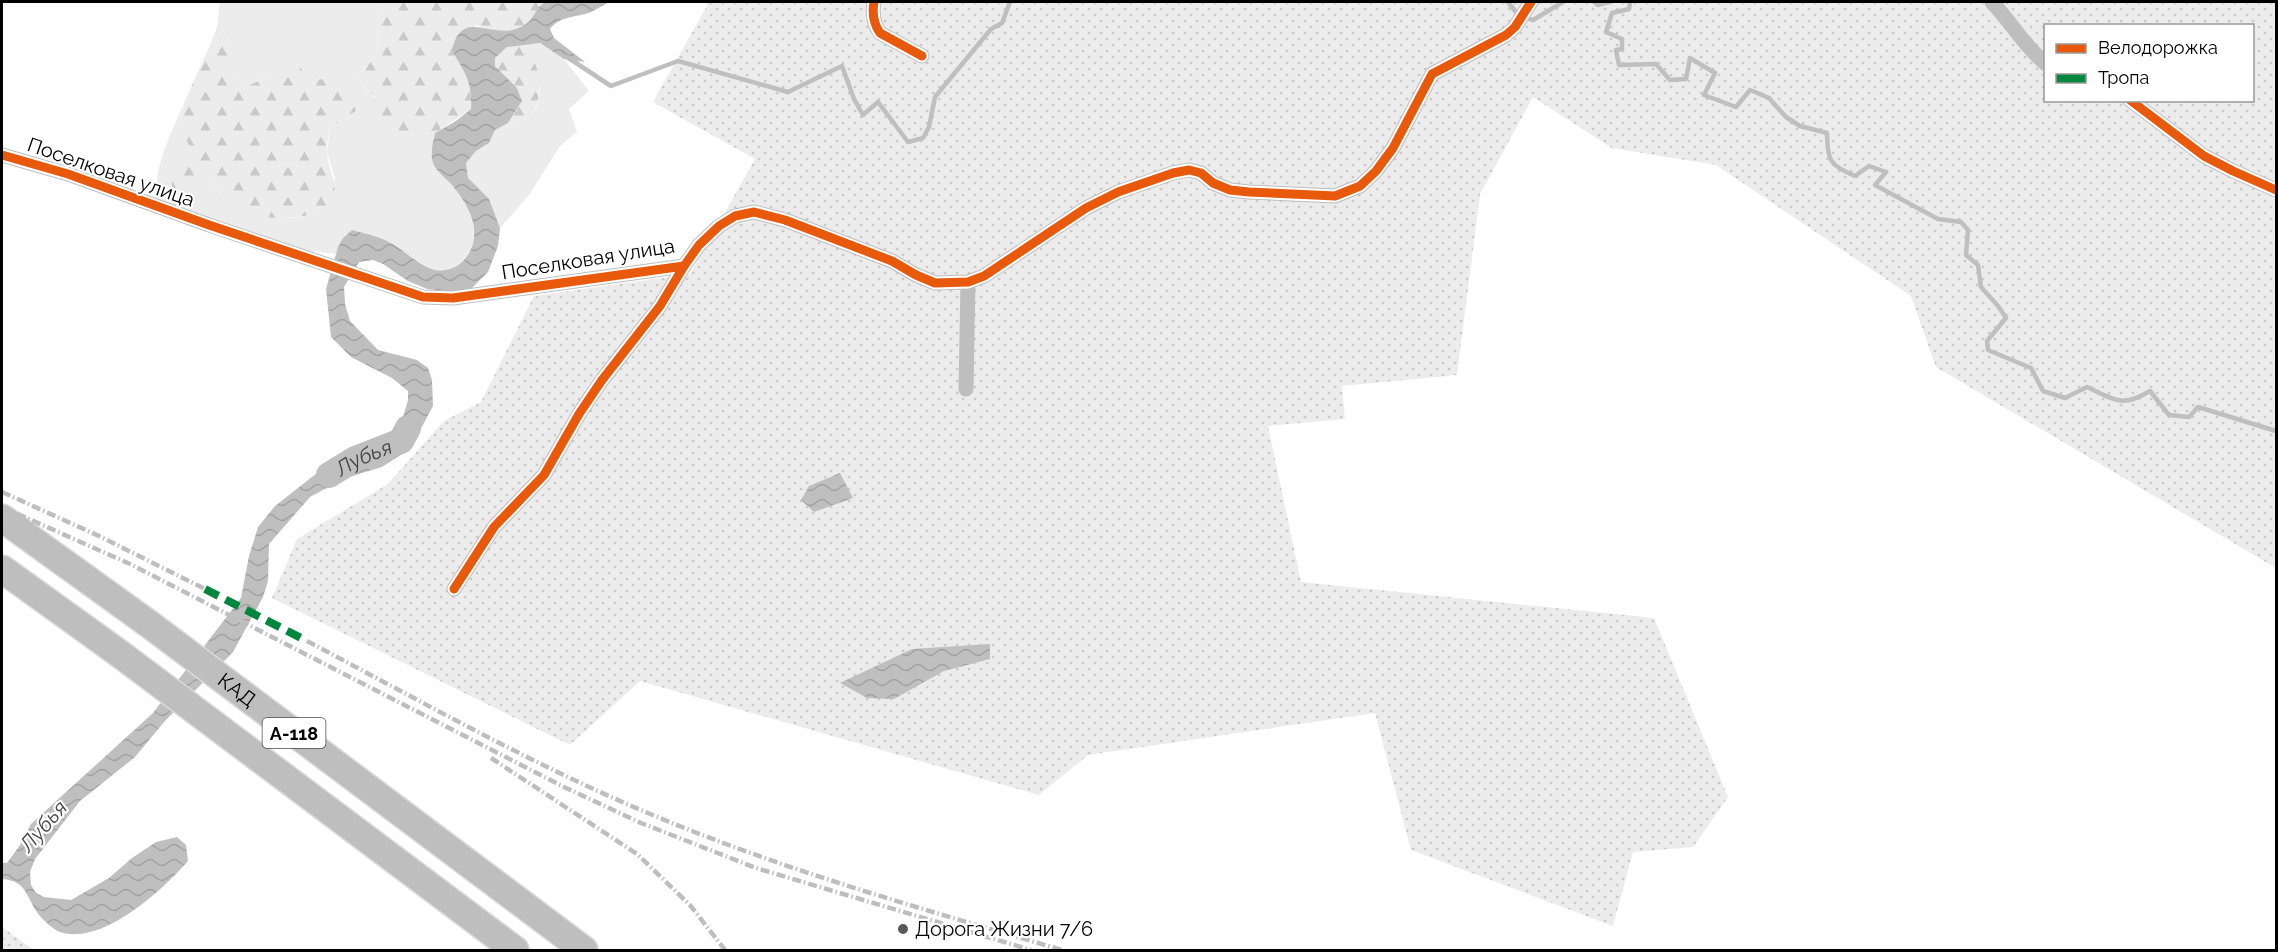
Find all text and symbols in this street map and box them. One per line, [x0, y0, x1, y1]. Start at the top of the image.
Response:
legend [2044, 24, 2254, 102]
text: Велодорожка [2098, 37, 2218, 58]
text: Тропа [2098, 67, 2149, 88]
street label: Поселковая улица [24, 132, 198, 212]
street label: Поселковая улица [500, 233, 676, 285]
water label: Лубья [329, 433, 396, 482]
street label: КАД [213, 668, 261, 712]
road number: А-118 [262, 718, 326, 748]
water label: Лубья [13, 795, 72, 858]
place label: Дорога Жизни 7/6 [915, 917, 1093, 941]
marker: Дорога Жизни 7/6 [896, 922, 910, 936]

